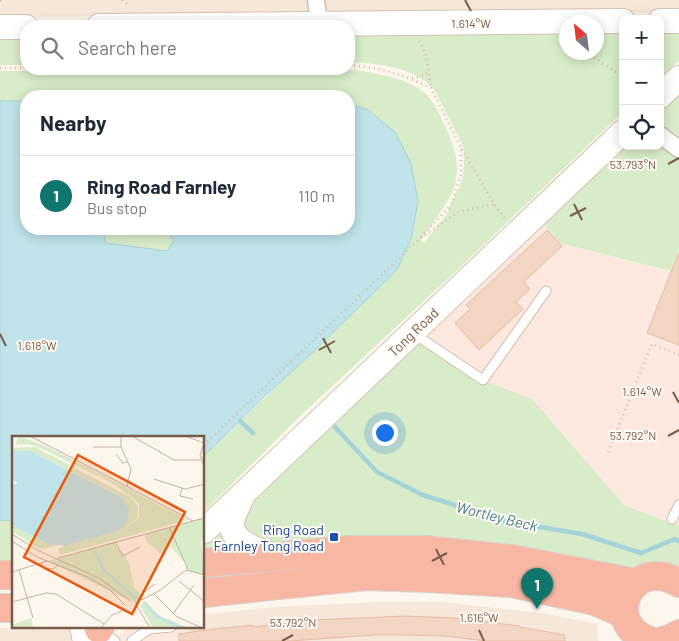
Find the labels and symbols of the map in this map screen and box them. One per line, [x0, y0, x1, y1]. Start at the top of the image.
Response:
north arrow [559, 15, 604, 60]
text: 1.614°W [451, 16, 491, 30]
text: 53.793°N [610, 157, 656, 171]
street label: Tong Road [384, 304, 442, 360]
text: 1.618°W [17, 338, 57, 352]
text: 1.614°W [622, 384, 662, 398]
your location [372, 420, 398, 446]
text: 53.792°N [610, 428, 656, 442]
inset map [12, 436, 205, 628]
water label: Wortley Beck [455, 497, 540, 535]
place label: Ring Road Farnley Tong Road [214, 521, 324, 554]
marker: Ring Road Farnley Tong Road [328, 531, 340, 543]
pin: 1 [521, 568, 553, 609]
text: 1.616°W [460, 610, 499, 624]
text: 53.792°N [270, 615, 316, 629]

